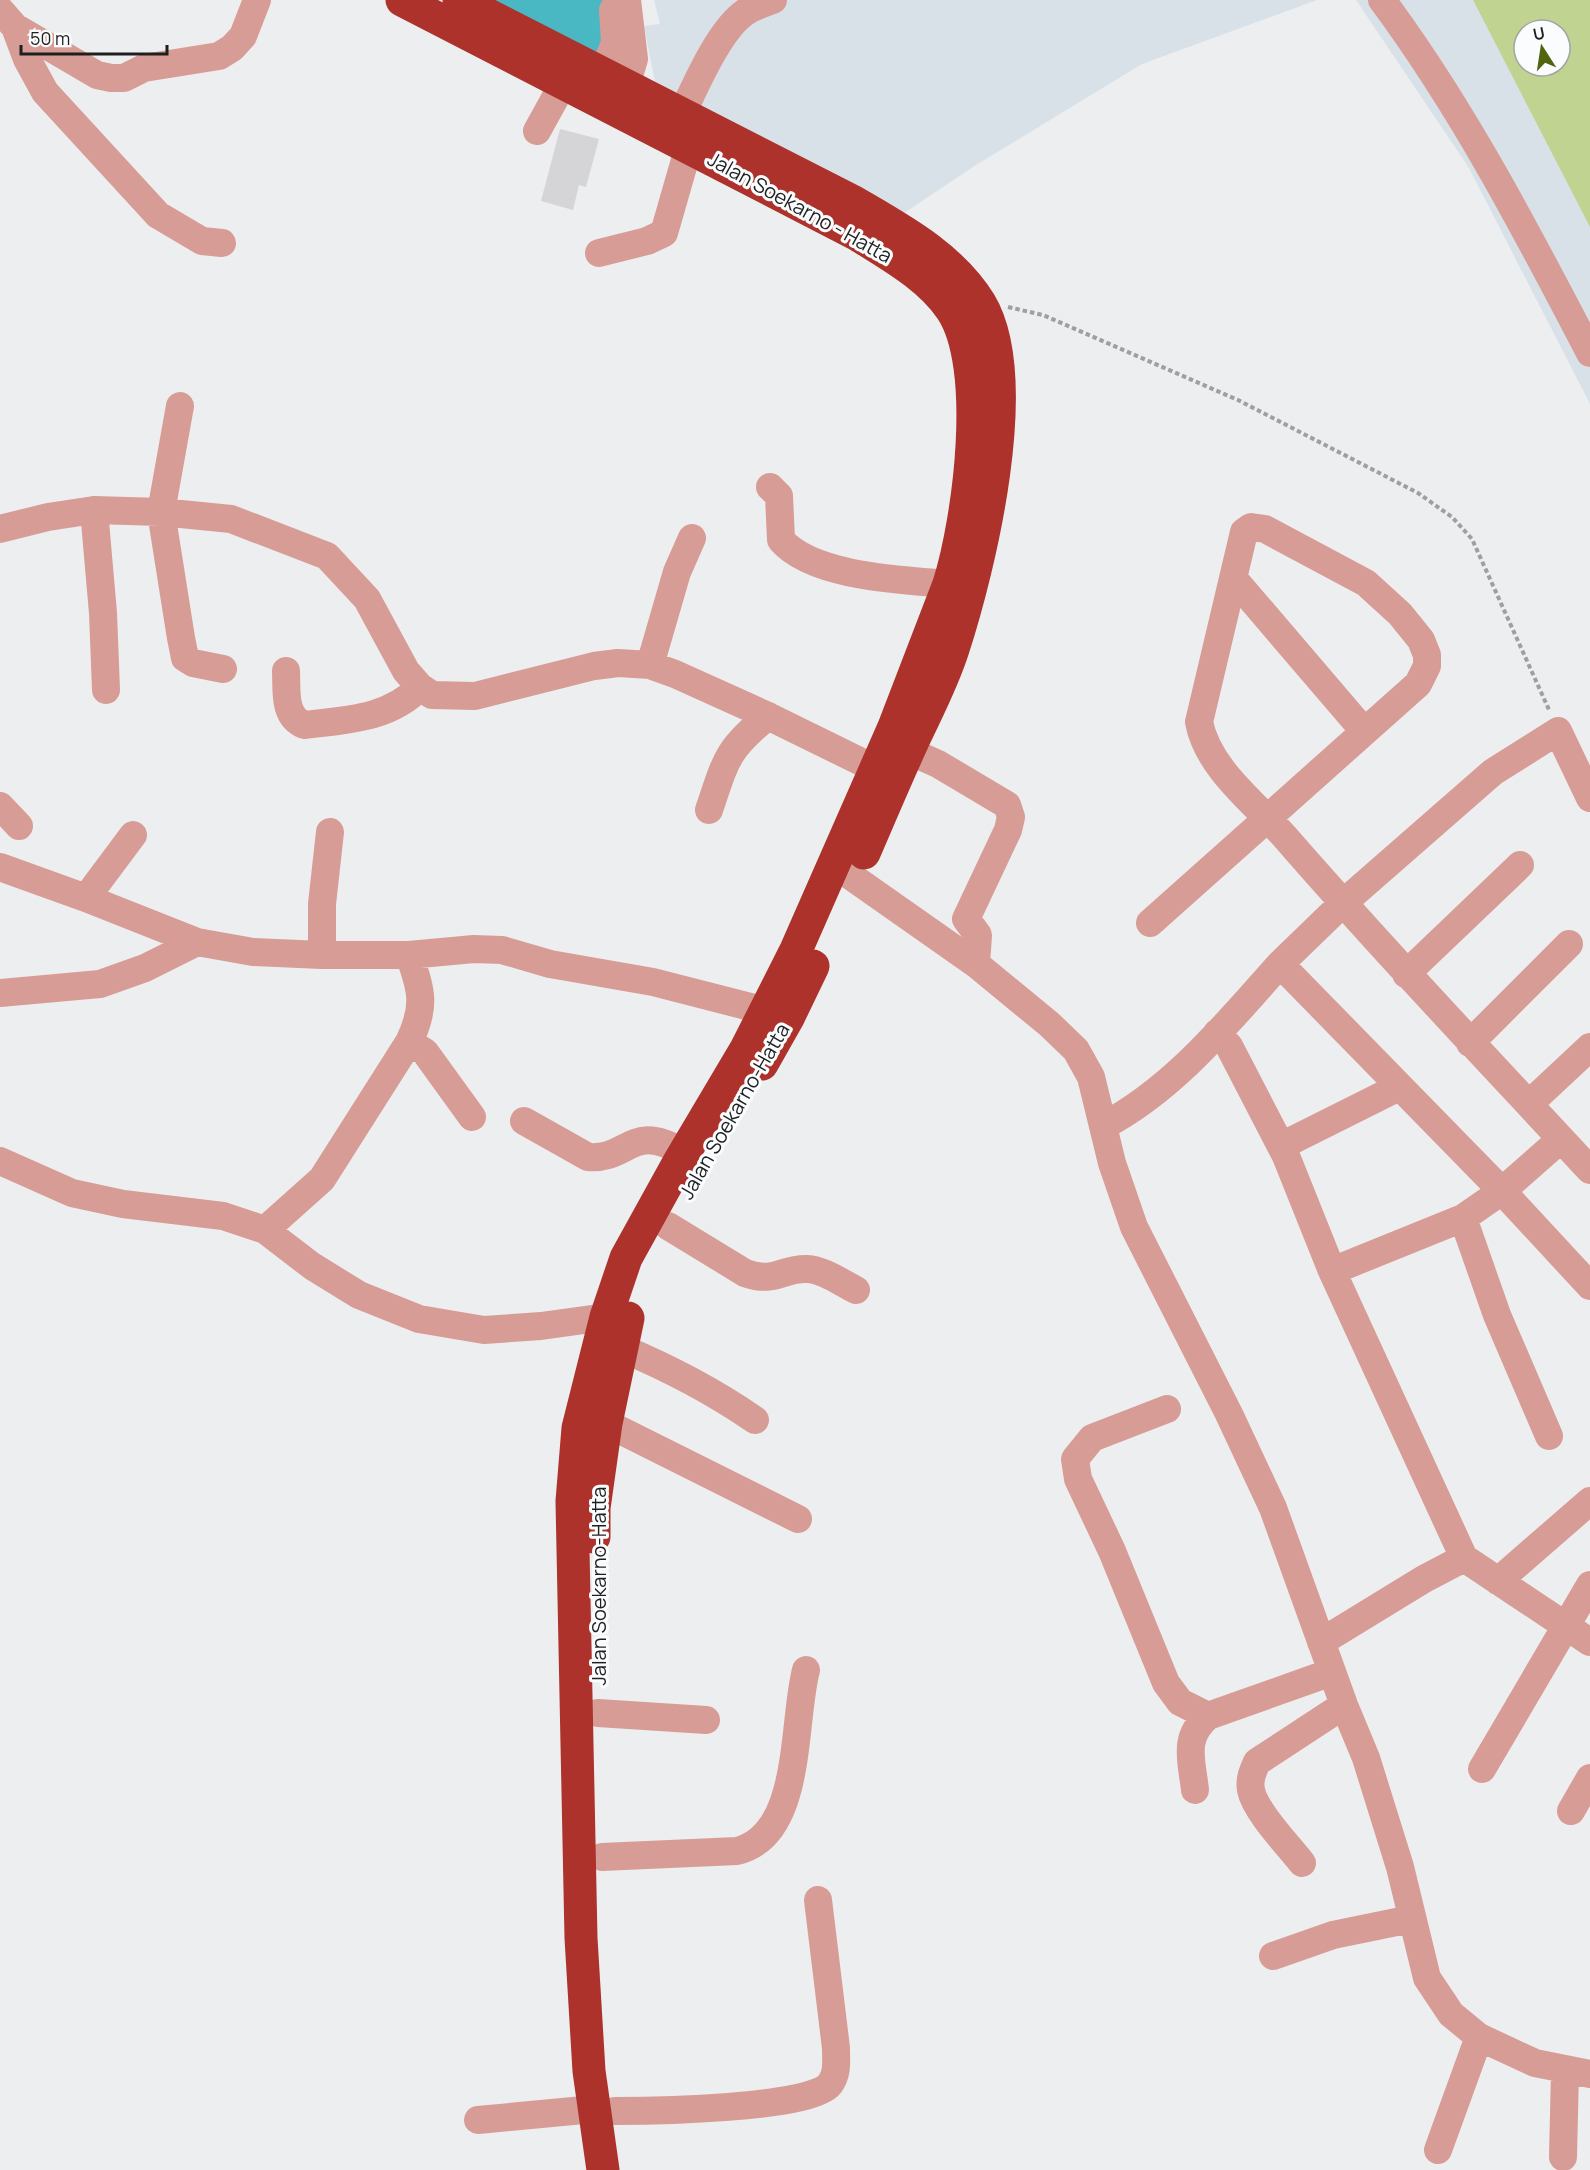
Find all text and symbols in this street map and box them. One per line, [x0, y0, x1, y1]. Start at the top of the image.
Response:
scale bar [21, 18, 166, 56]
north arrow [1512, 18, 1572, 78]
text: U [1531, 21, 1547, 45]
text: 50 m [30, 26, 70, 50]
street label: Jalan Soekarno - Hatta [703, 145, 897, 269]
street label: Jalan Soekarno-Hatta [673, 1018, 795, 1204]
street label: Jalan Soekarno-Hatta [585, 1487, 612, 1685]

